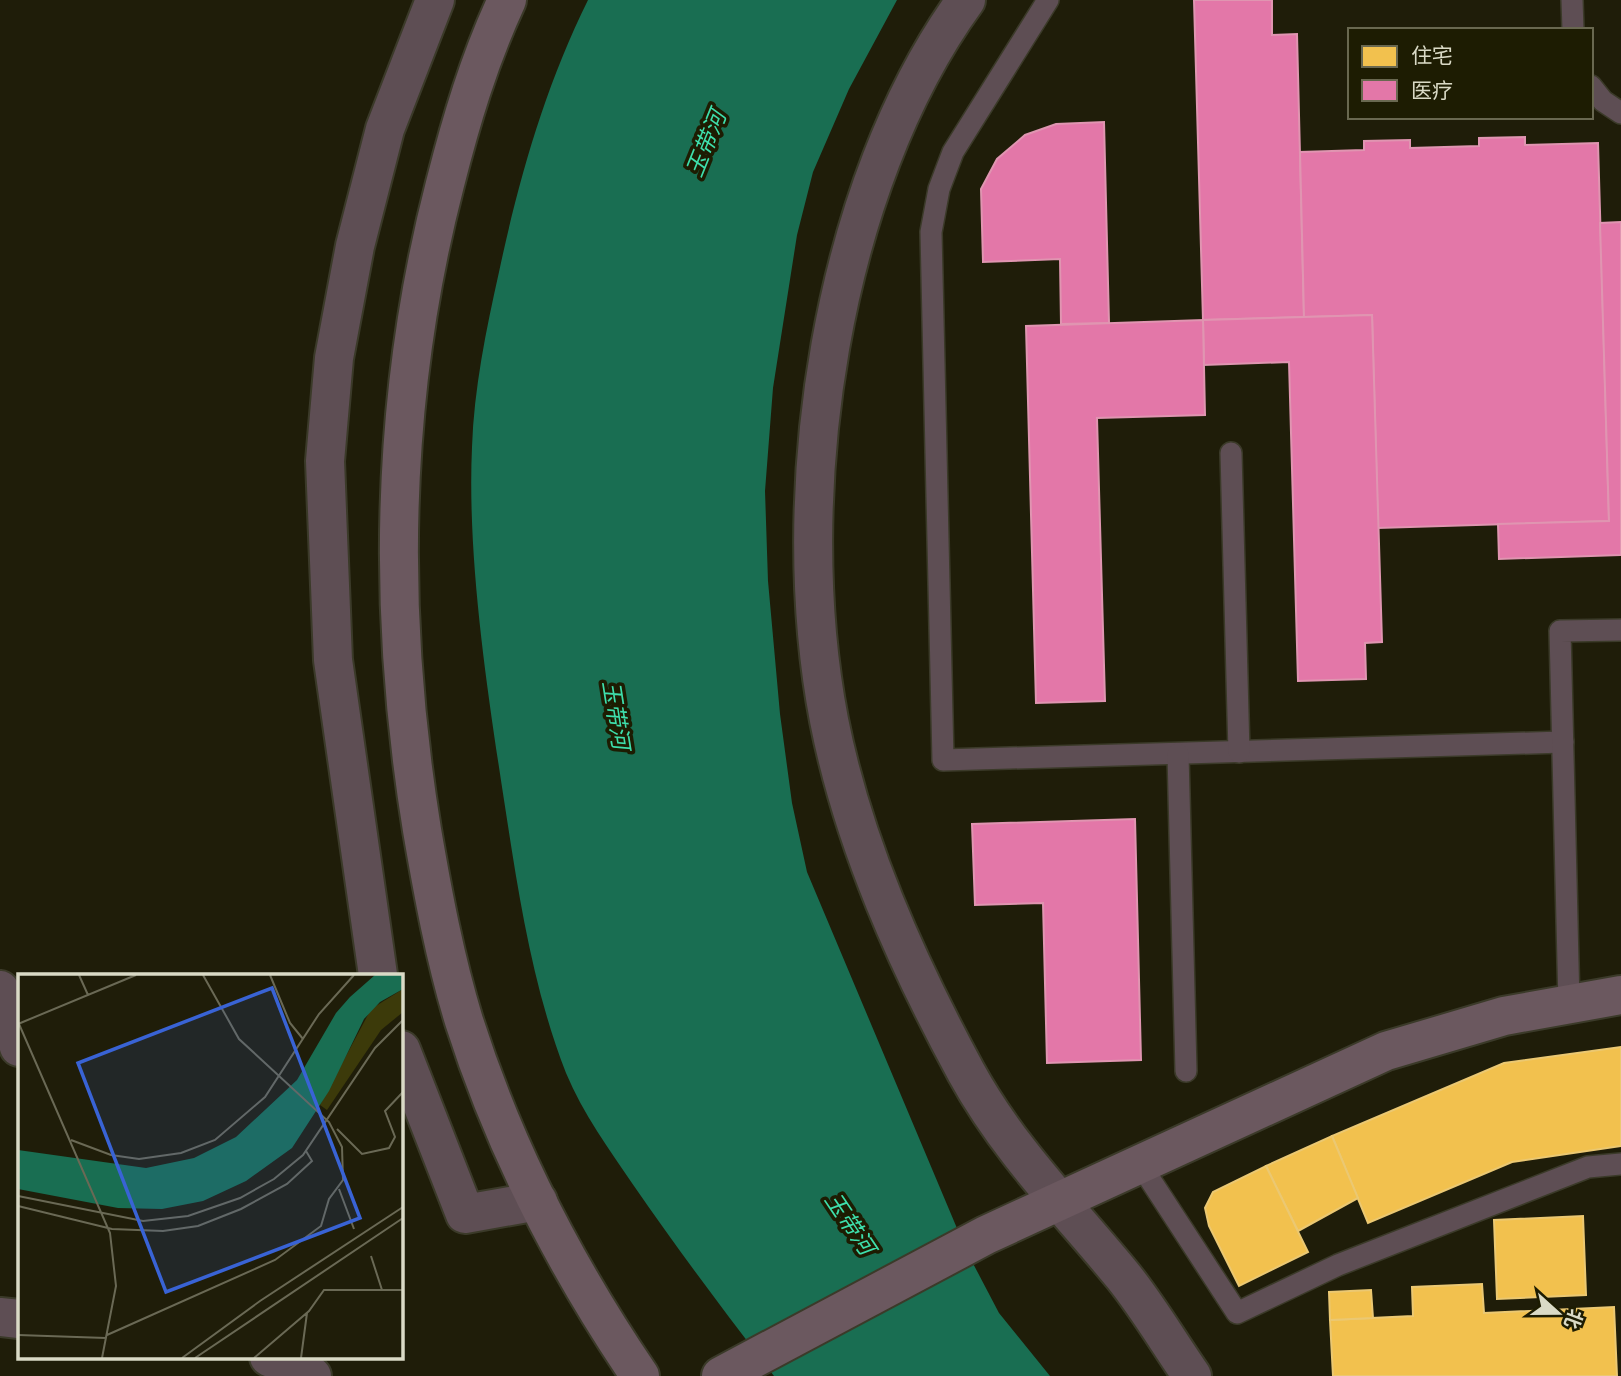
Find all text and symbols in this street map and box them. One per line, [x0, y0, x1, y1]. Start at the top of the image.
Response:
legend [1348, 28, 1593, 119]
text: 住宅 [1411, 44, 1453, 69]
text: 医疗 [1411, 79, 1453, 104]
water label: 玉带河 [681, 103, 734, 181]
water label: 玉带河 [596, 679, 635, 755]
inset map [18, 974, 402, 1358]
water label: 玉带河 [818, 1188, 882, 1264]
north arrow [1523, 1278, 1593, 1348]
text: 北 [1558, 1306, 1587, 1332]

